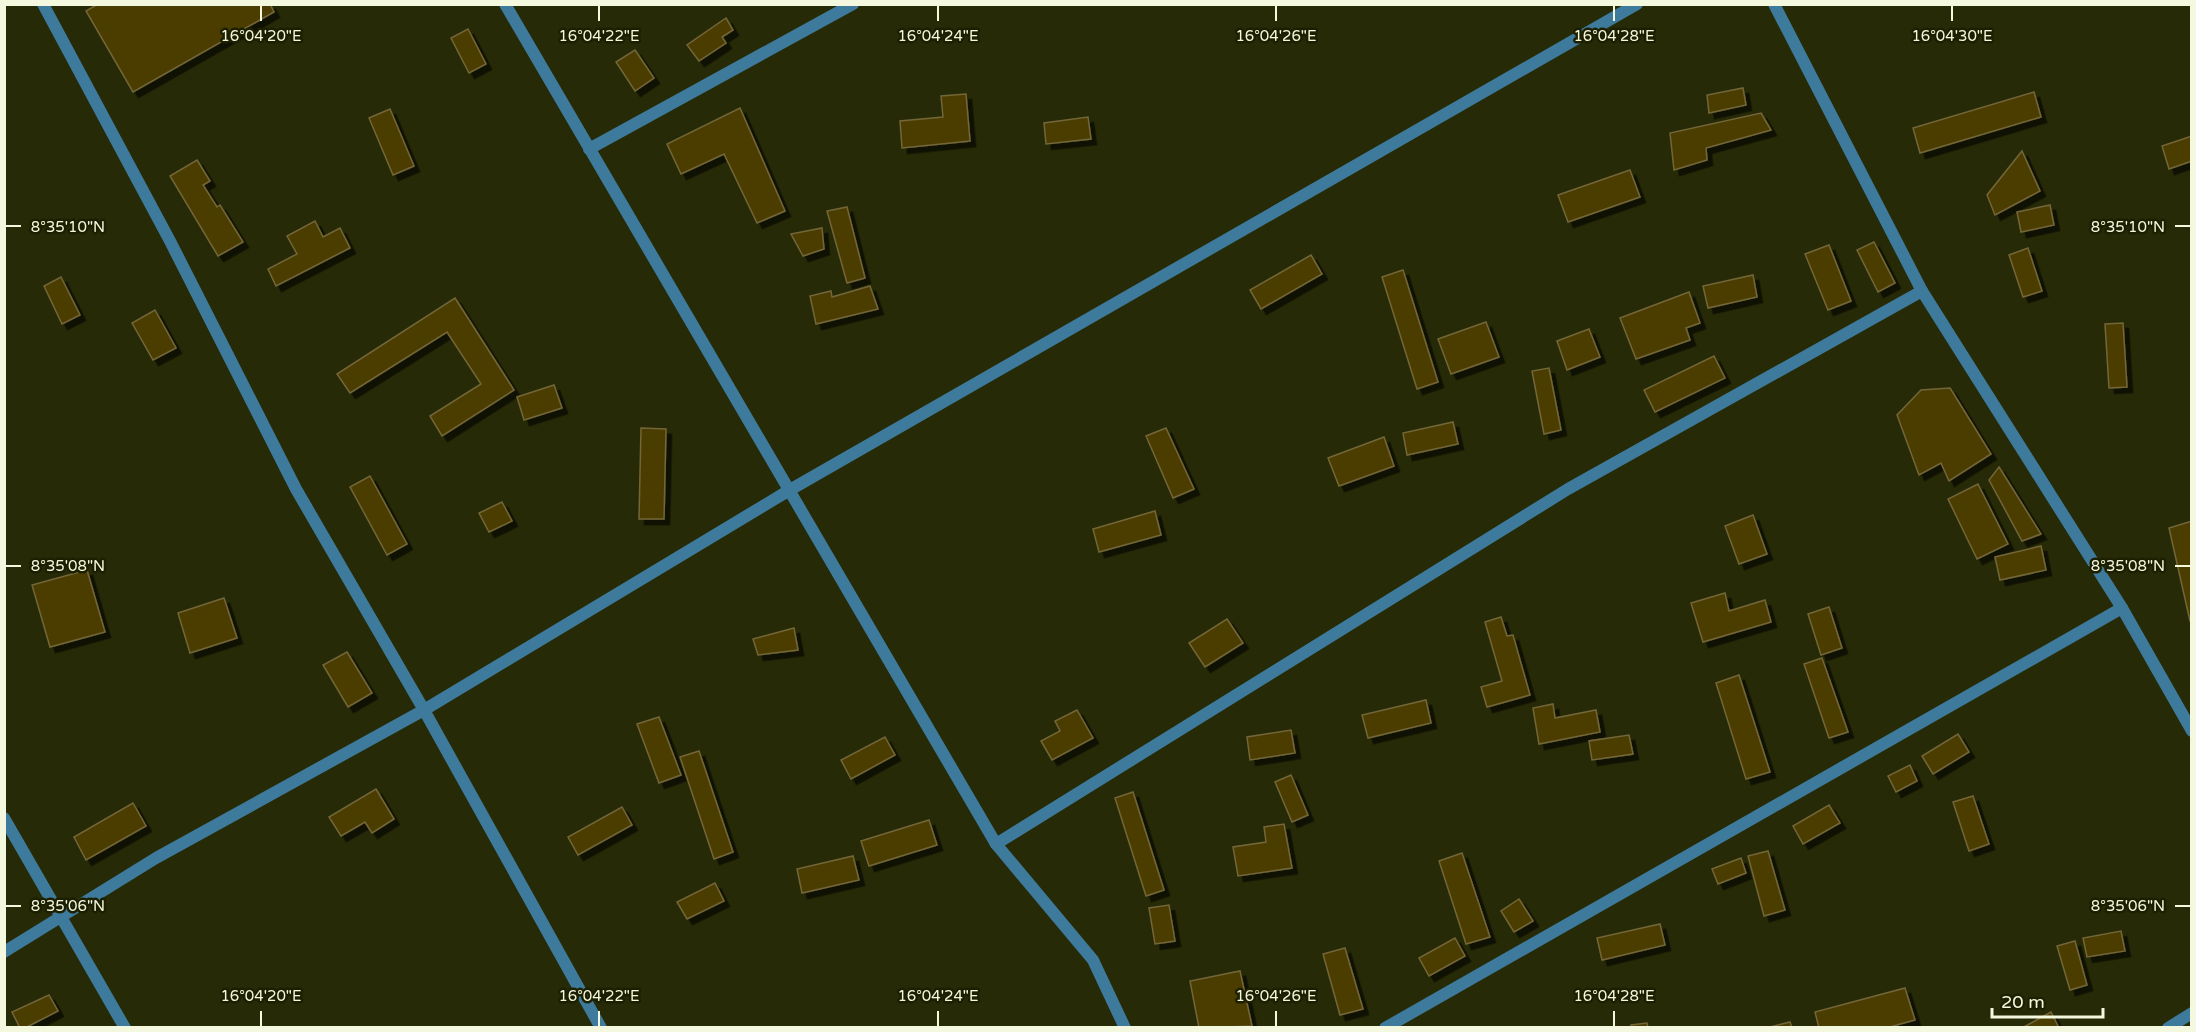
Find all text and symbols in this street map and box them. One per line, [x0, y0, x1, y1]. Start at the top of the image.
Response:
text: 16°04'20"E [220, 27, 302, 45]
text: 16°04'22"E [558, 27, 640, 45]
text: 16°04'24"E [897, 27, 979, 45]
text: 16°04'26"E [1235, 27, 1317, 45]
text: 16°04'28"E [1573, 27, 1655, 45]
text: 16°04'30"E [1911, 27, 1993, 45]
text: 8°35'10"N [31, 218, 105, 236]
text: 8°35'10"N [2091, 218, 2165, 236]
text: 8°35'08"N [31, 557, 105, 575]
text: 8°35'08"N [2091, 557, 2165, 575]
text: 8°35'06"N [31, 897, 105, 915]
text: 8°35'06"N [2091, 897, 2165, 915]
scale bar [1992, 981, 2103, 1019]
text: 16°04'20"E [220, 987, 302, 1005]
text: 16°04'22"E [558, 987, 640, 1005]
text: 16°04'24"E [897, 987, 979, 1005]
text: 16°04'26"E [1235, 987, 1317, 1005]
text: 16°04'28"E [1573, 987, 1655, 1005]
text: 20 m [2001, 991, 2045, 1013]

